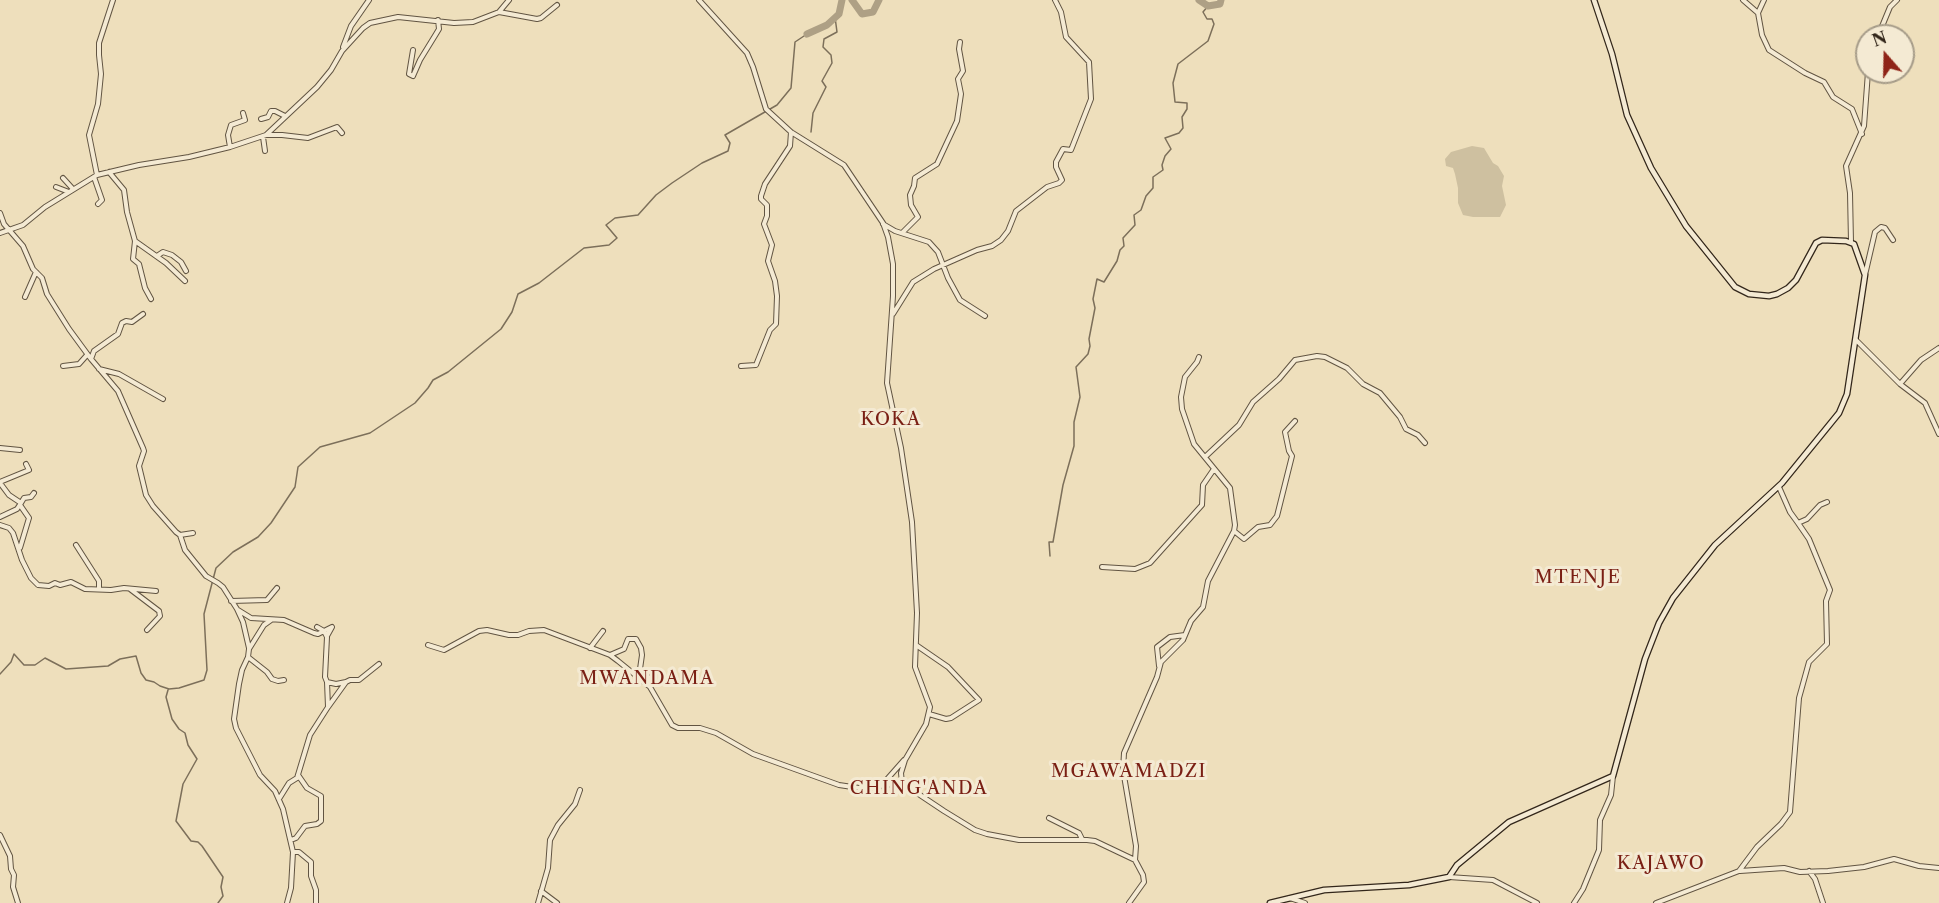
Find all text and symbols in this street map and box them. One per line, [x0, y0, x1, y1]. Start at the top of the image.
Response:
north arrow [1855, 24, 1915, 84]
text: N [1870, 27, 1889, 51]
district label: KOKA [860, 409, 922, 431]
district label: MTENJE [1535, 567, 1621, 589]
district label: MWANDAMA [579, 668, 715, 690]
district label: MGAWAMADZI [1051, 761, 1207, 783]
district label: CHING'ANDA [850, 778, 988, 800]
district label: KAJAWO [1617, 853, 1705, 875]

